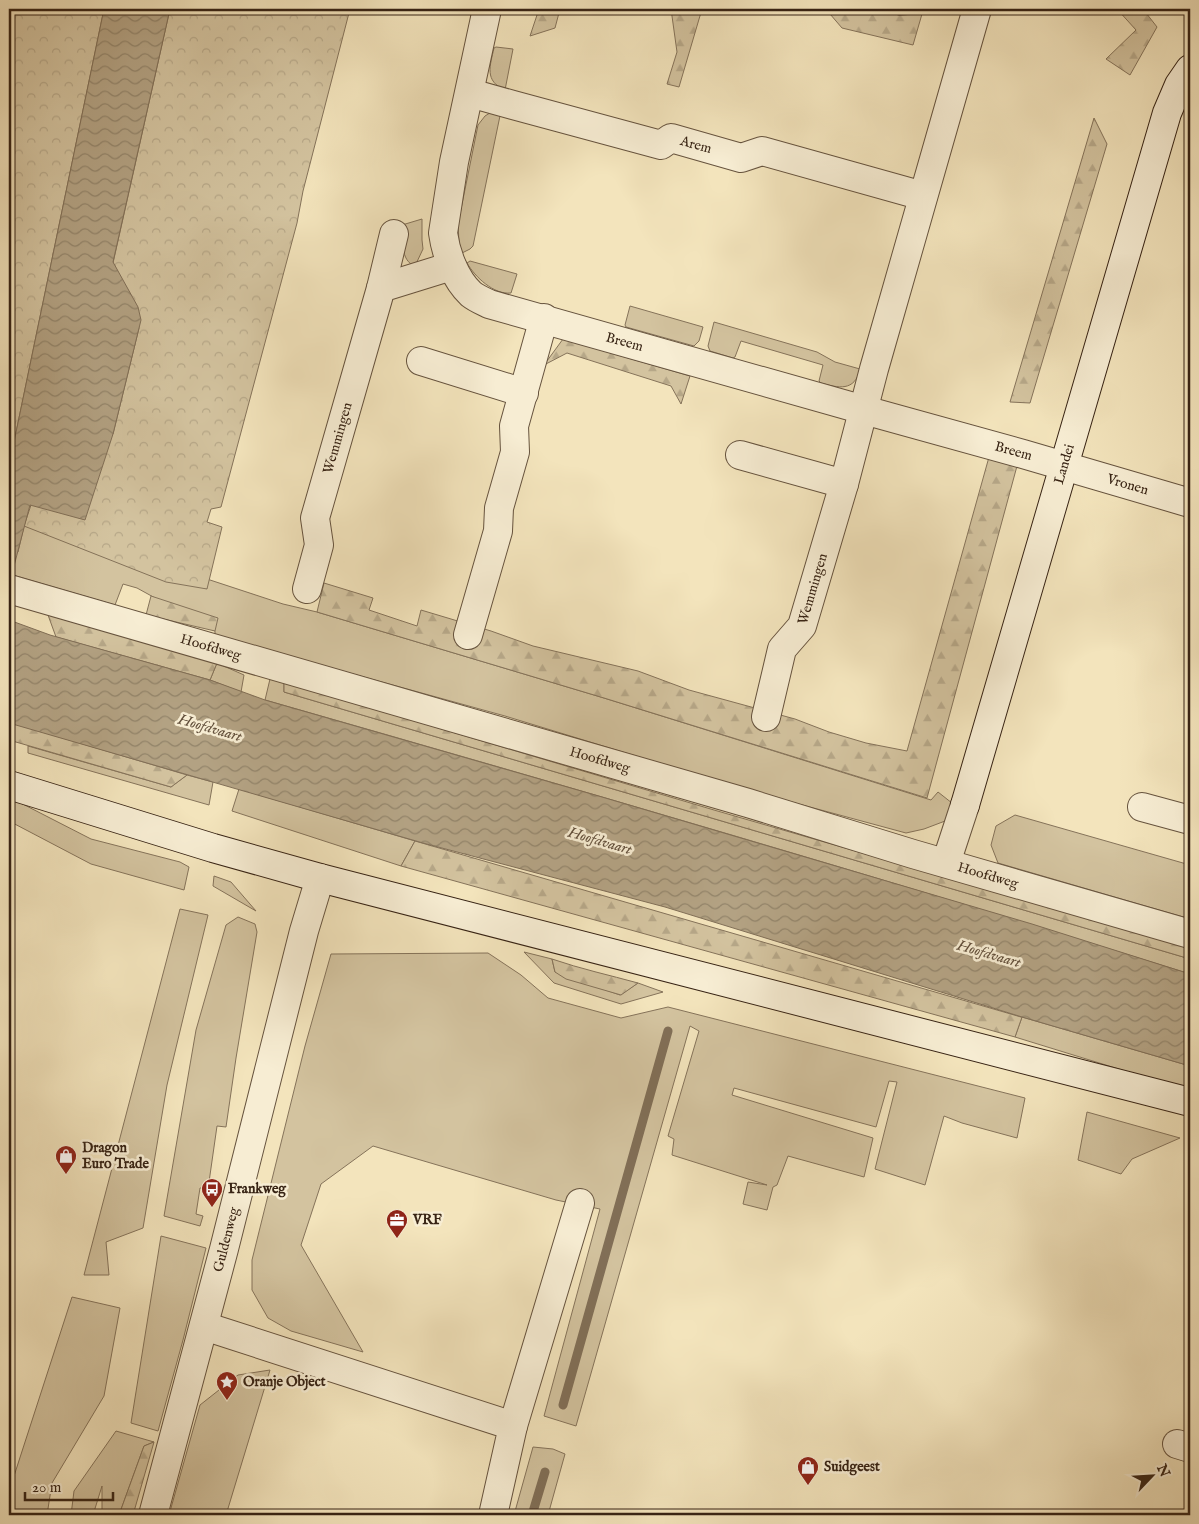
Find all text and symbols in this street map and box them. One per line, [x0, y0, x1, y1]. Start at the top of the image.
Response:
street label: Arem [677, 132, 714, 158]
street label: Breem [604, 328, 645, 356]
street label: Wemmingen [319, 400, 357, 476]
street label: Breem [993, 438, 1034, 465]
street label: Landei [1050, 442, 1079, 486]
street label: Vronen [1104, 470, 1151, 499]
street label: Wemmingen [794, 551, 832, 627]
street label: Hoofdweg [178, 630, 244, 665]
water label: Hoofdvaart [175, 710, 245, 746]
street label: Hoofdweg [567, 743, 633, 777]
water label: Hoofdvaart [565, 823, 635, 859]
street label: Hoofdweg [955, 858, 1021, 893]
water label: Hoofdvaart [954, 936, 1024, 972]
place label: Dragon Euro Trade [82, 1139, 149, 1173]
shop icon: Dragon Euro Trade [54, 1144, 78, 1175]
bus stop icon: Frankweg [200, 1177, 224, 1208]
place label: Frankweg [228, 1180, 287, 1198]
street label: Guldenweg [209, 1205, 243, 1274]
office icon: VRF [385, 1208, 409, 1239]
place label: VRF [412, 1211, 442, 1229]
place icon: Oranje Object [215, 1370, 239, 1401]
place label: Oranje Object [243, 1373, 326, 1391]
north arrow [1126, 1452, 1176, 1502]
shop icon: Suidgeest [796, 1455, 820, 1486]
place label: Suidgeest [824, 1458, 880, 1476]
text: N [1152, 1461, 1174, 1480]
scale bar [25, 1469, 112, 1501]
text: 20 m [32, 1478, 62, 1497]

